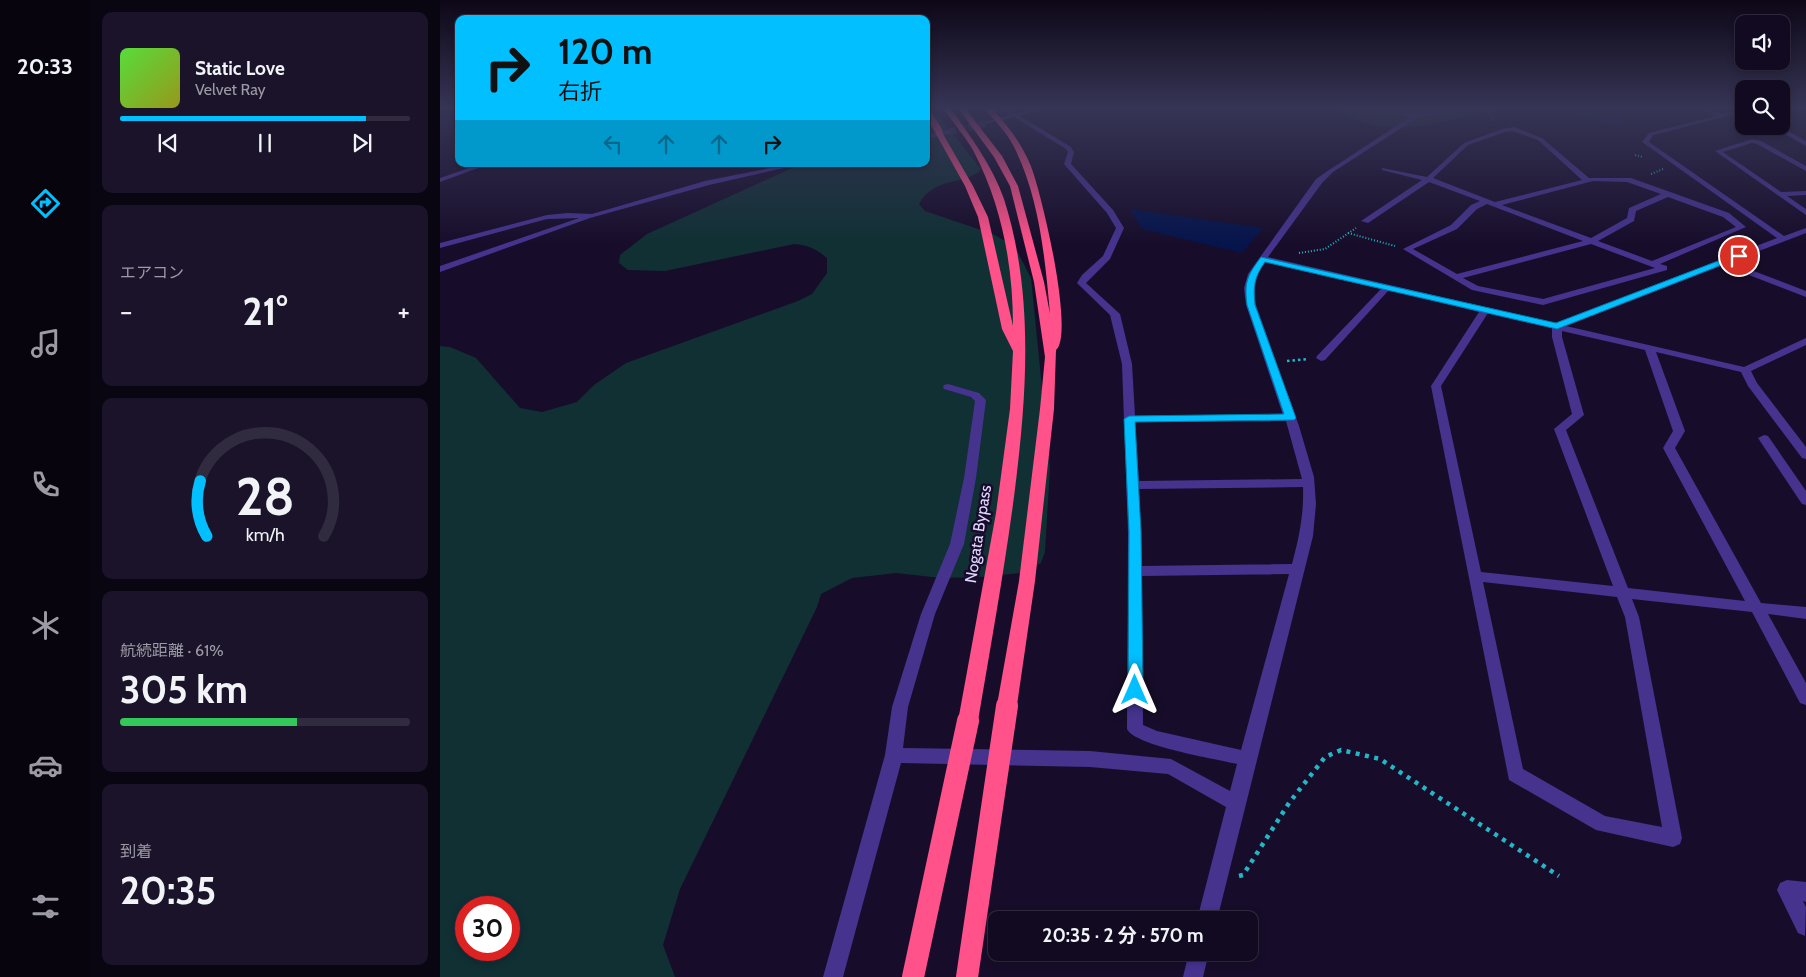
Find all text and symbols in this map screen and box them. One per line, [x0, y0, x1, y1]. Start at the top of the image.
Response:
map controls [1735, 15, 1790, 135]
button: sound [1735, 15, 1790, 70]
text: 120 m [558, 30, 652, 73]
icon: right [475, 35, 540, 100]
text: 20:33 [17, 53, 73, 80]
text: Static Love [195, 57, 285, 80]
text: 右折 [558, 78, 602, 105]
text: Velvet Ray [195, 80, 266, 99]
button: search [1735, 80, 1790, 135]
icon: previous [154, 129, 182, 157]
icon: pause [251, 129, 279, 157]
icon: next [348, 129, 376, 157]
icon: left [599, 130, 627, 158]
icon: ahead [652, 130, 680, 158]
icon: ahead [705, 130, 733, 158]
icon: right [758, 130, 786, 158]
icon: directions [28, 186, 63, 221]
pin [1718, 235, 1760, 277]
icon: arrive [1725, 242, 1753, 270]
text: エアコン [120, 263, 184, 282]
text: 21° [242, 288, 288, 335]
text: − [120, 294, 132, 328]
text: + [398, 294, 410, 328]
icon: music [28, 326, 63, 361]
text: 28 [236, 465, 294, 528]
icon: phone [28, 467, 63, 502]
street label: Nogata Bypass [961, 483, 995, 584]
text: km/h [245, 524, 285, 545]
icon: climate [28, 608, 63, 643]
text: 航続距離 · 61% [120, 641, 224, 660]
position arrow [1108, 663, 1160, 715]
text: 305 km [120, 666, 248, 713]
icon: car [28, 748, 63, 783]
text: 到着 [120, 842, 152, 861]
text: 20:35 [120, 867, 216, 914]
icon: filters [28, 889, 63, 924]
speed limit sign: 30 [455, 896, 520, 961]
text: 20:35 · 2 分 · 570 m [1042, 924, 1204, 947]

